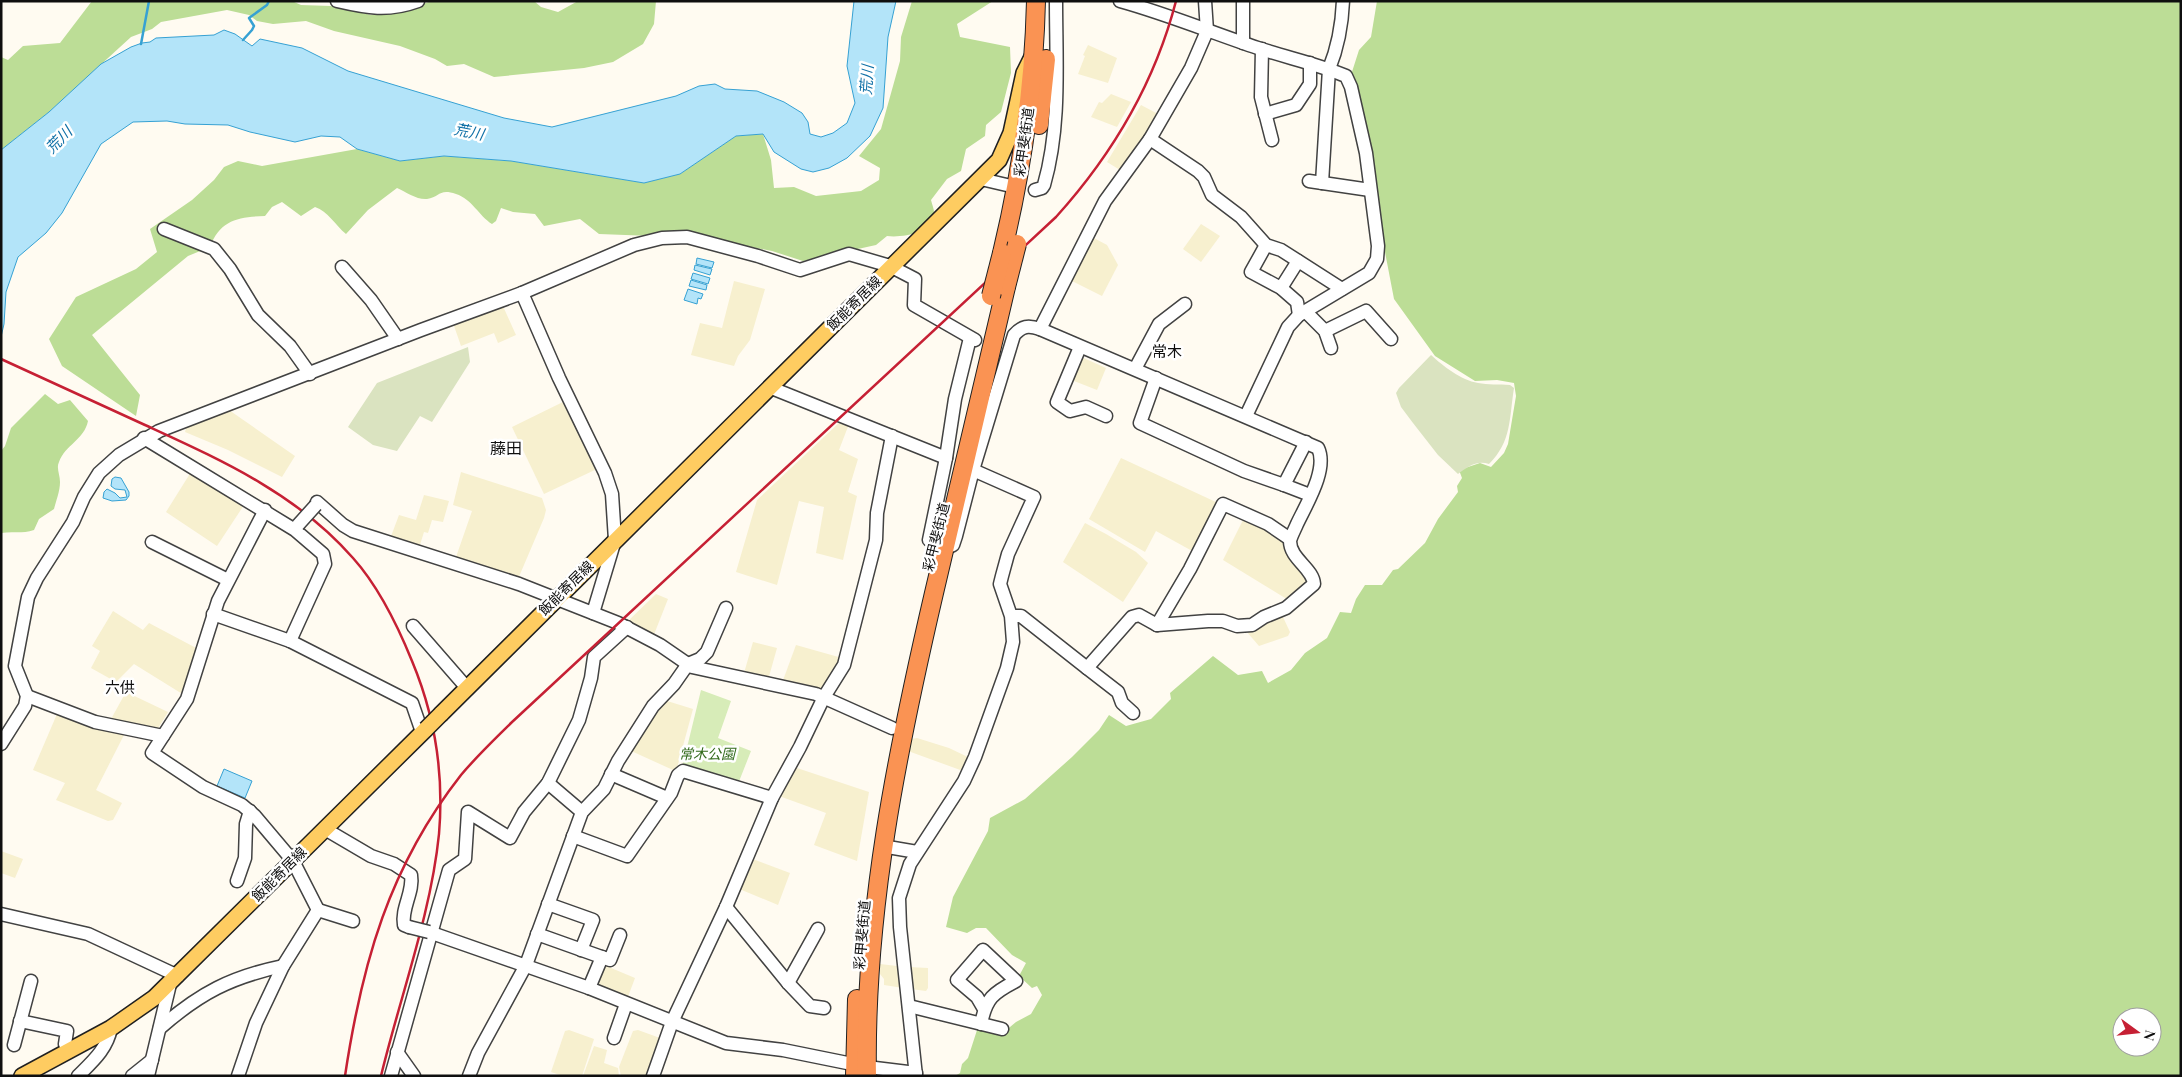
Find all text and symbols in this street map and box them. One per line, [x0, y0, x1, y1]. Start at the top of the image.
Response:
water label: 荒川 [855, 62, 877, 96]
street label: 彩甲斐街道 [1009, 106, 1038, 178]
water label: 荒川 [453, 118, 488, 144]
water label: 荒川 [41, 120, 77, 157]
street label: 飯能寄居線 [822, 271, 885, 334]
district label: 常木 [1152, 341, 1182, 361]
district label: 藤田 [490, 437, 522, 458]
street label: 彩甲斐街道 [918, 501, 953, 573]
street label: 飯能寄居線 [534, 556, 597, 619]
district label: 六供 [105, 677, 135, 697]
park label: 常木公園 [679, 744, 737, 763]
street label: 飯能寄居線 [247, 842, 310, 905]
street label: 彩甲斐街道 [849, 899, 874, 971]
north arrow [2112, 1007, 2162, 1057]
text: N [2140, 1028, 2161, 1043]

